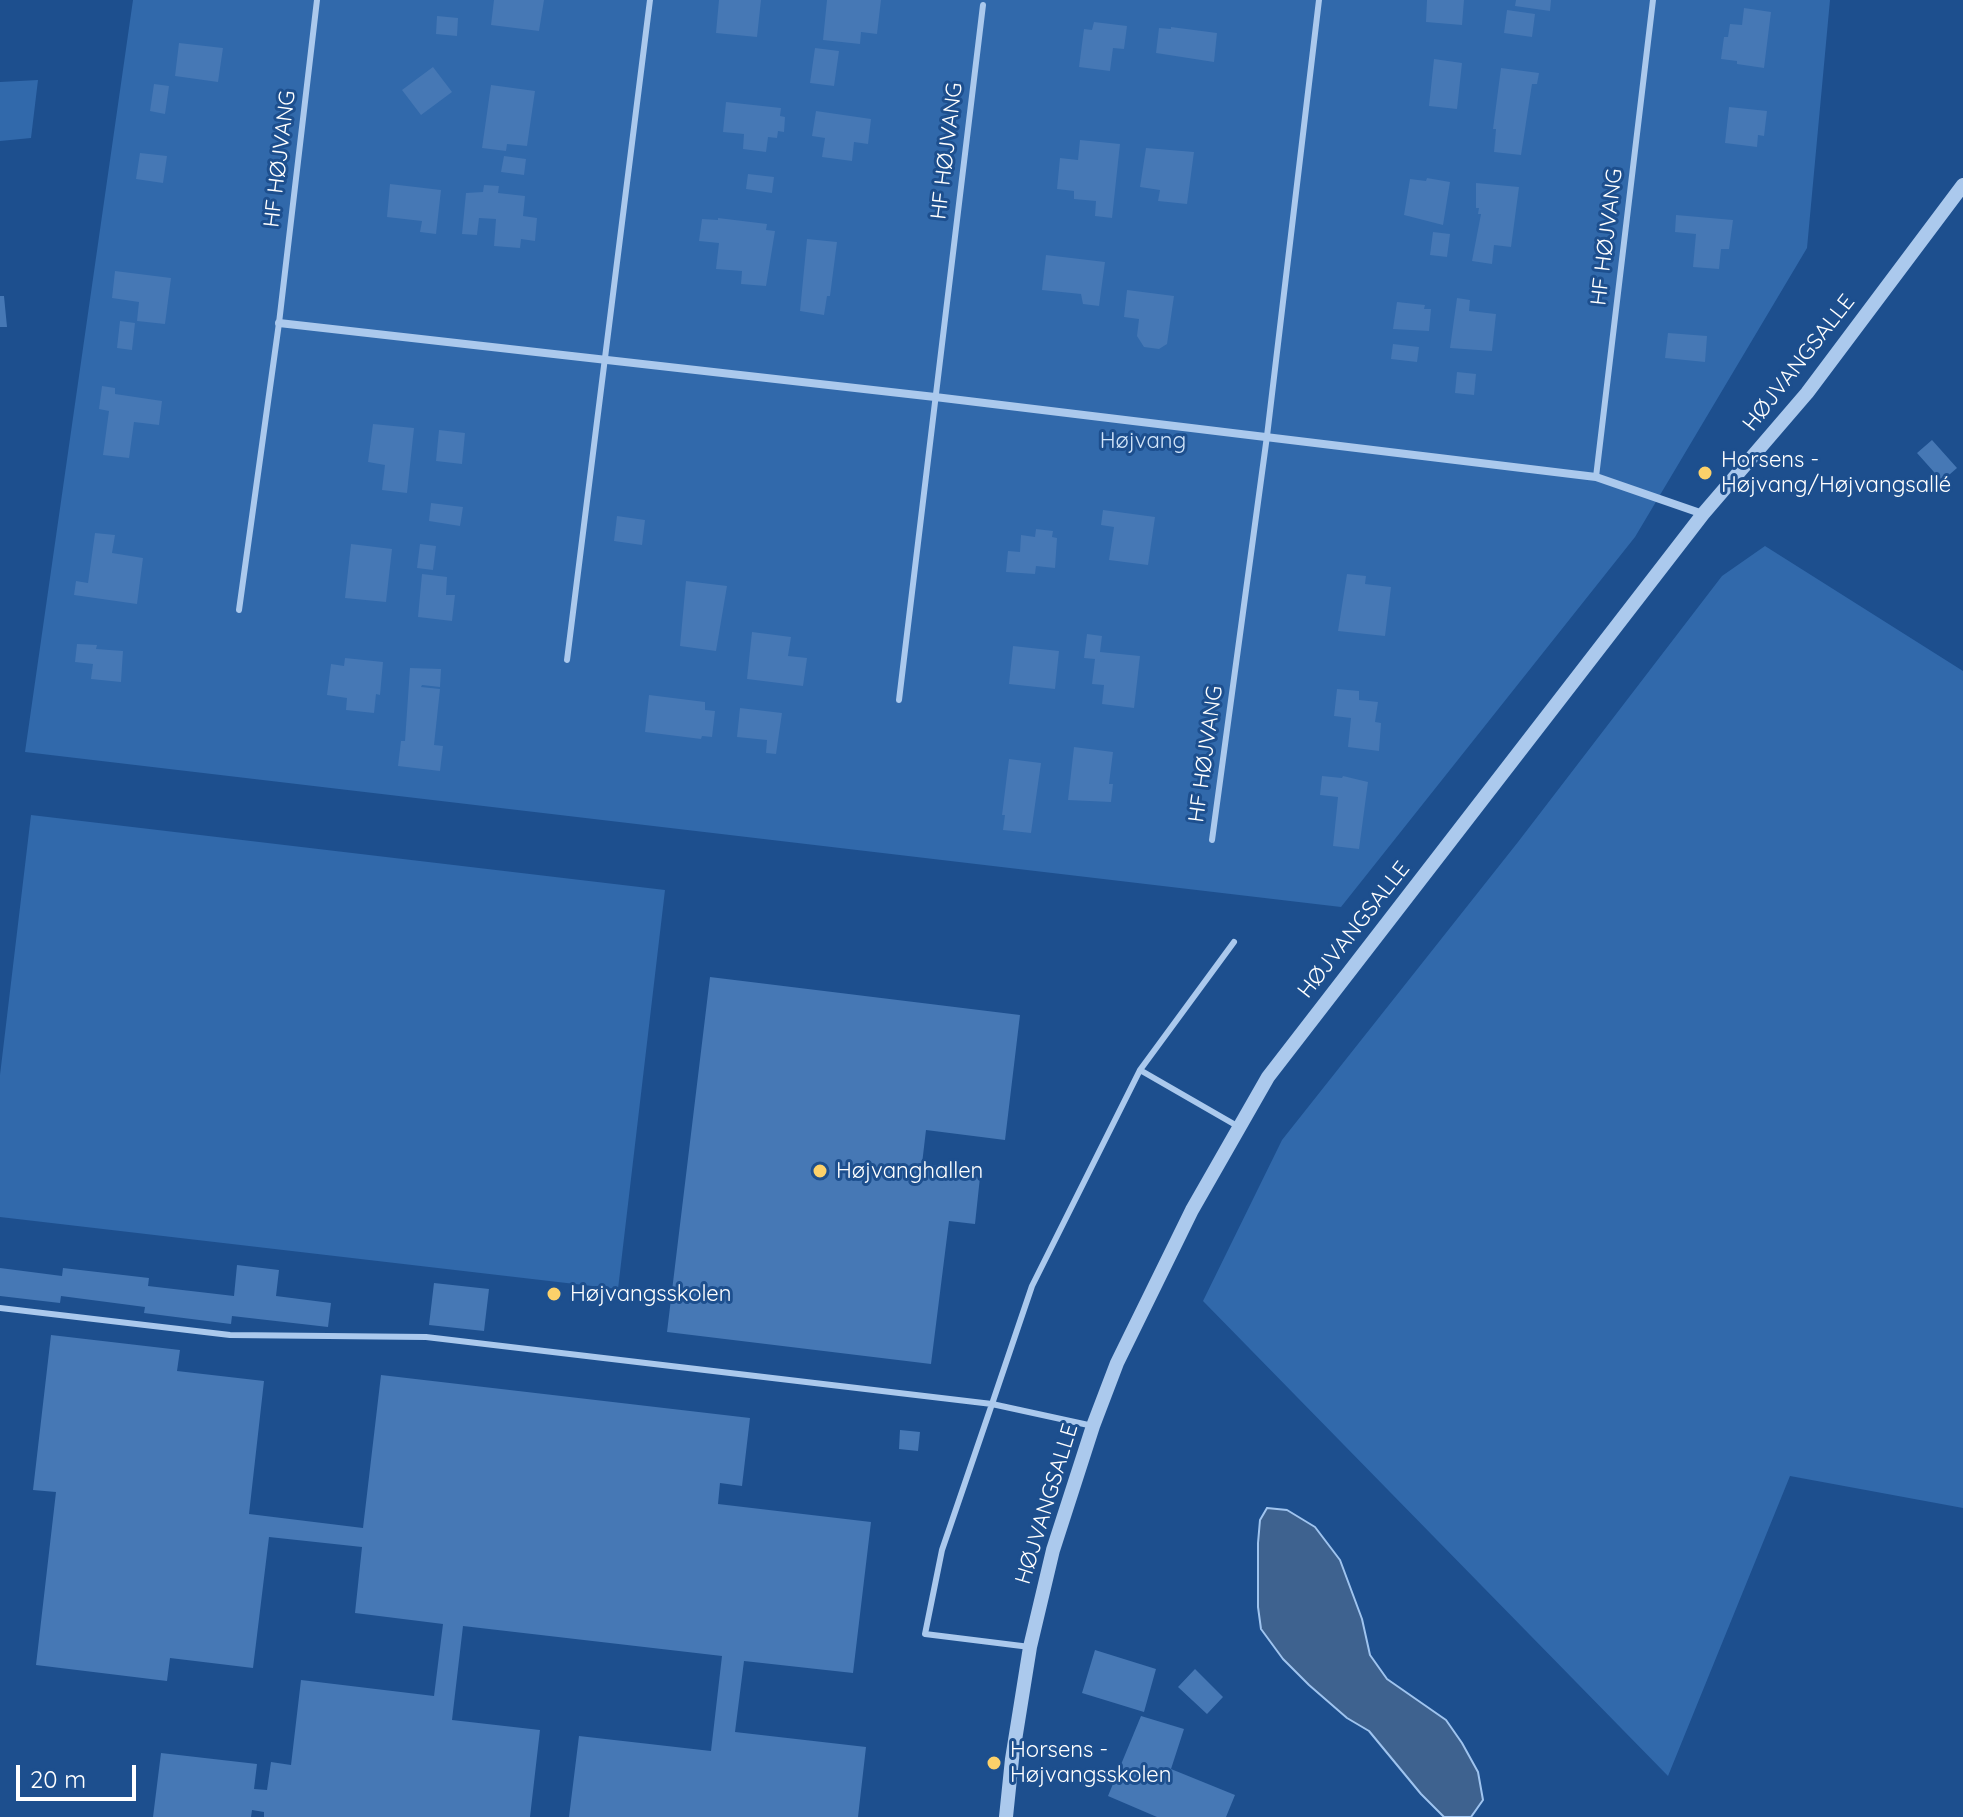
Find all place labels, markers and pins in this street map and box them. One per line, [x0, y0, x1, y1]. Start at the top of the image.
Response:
place label: Horsens - Højvang/Højvangsallé [1721, 447, 1951, 498]
marker: Horsens - Højvang/Højvangsallé [1696, 464, 1714, 482]
place label: Højvanghallen [836, 1158, 983, 1184]
marker: Højvanghallen [811, 1162, 829, 1180]
place label: Højvangsskolen [570, 1281, 731, 1307]
marker: Højvangsskolen [545, 1285, 563, 1303]
place label: Horsens - Højvangsskolen [1010, 1737, 1171, 1788]
marker: Horsens - Højvangsskolen [985, 1754, 1003, 1772]

